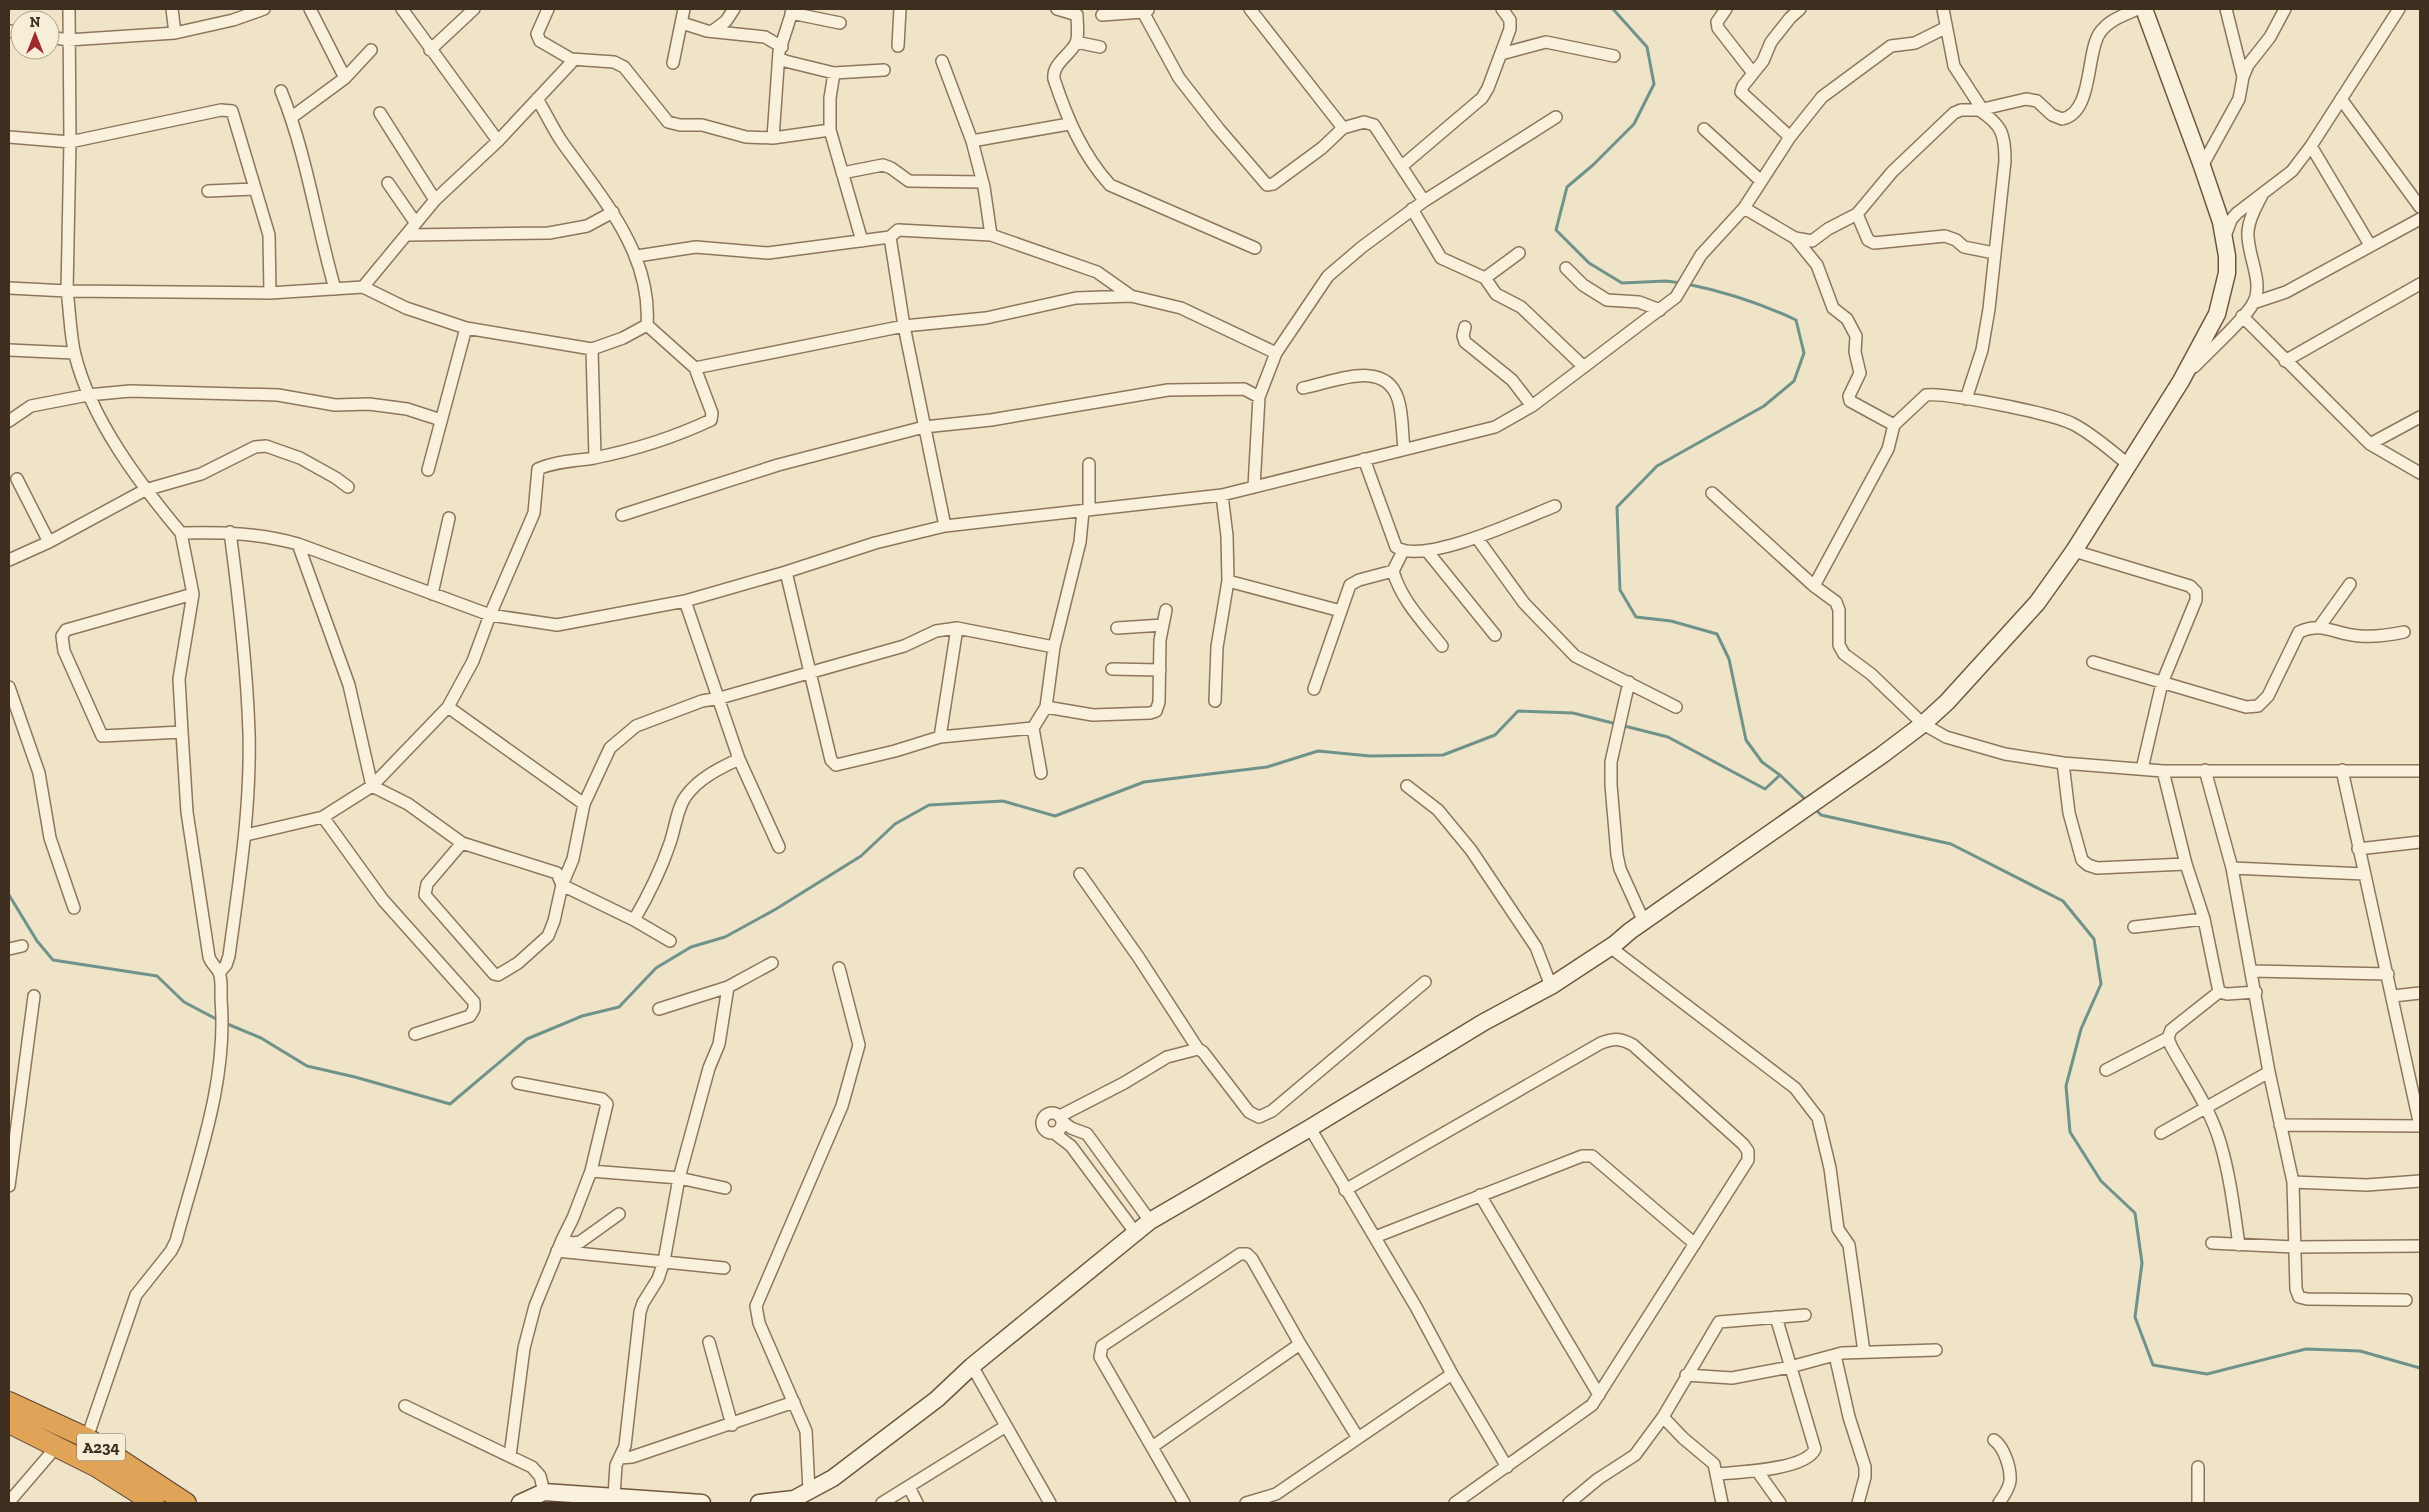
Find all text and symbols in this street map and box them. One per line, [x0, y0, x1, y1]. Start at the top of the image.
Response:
north arrow [10, 10, 60, 60]
text: N [30, 14, 41, 31]
road number: A234 [77, 1434, 125, 1460]

